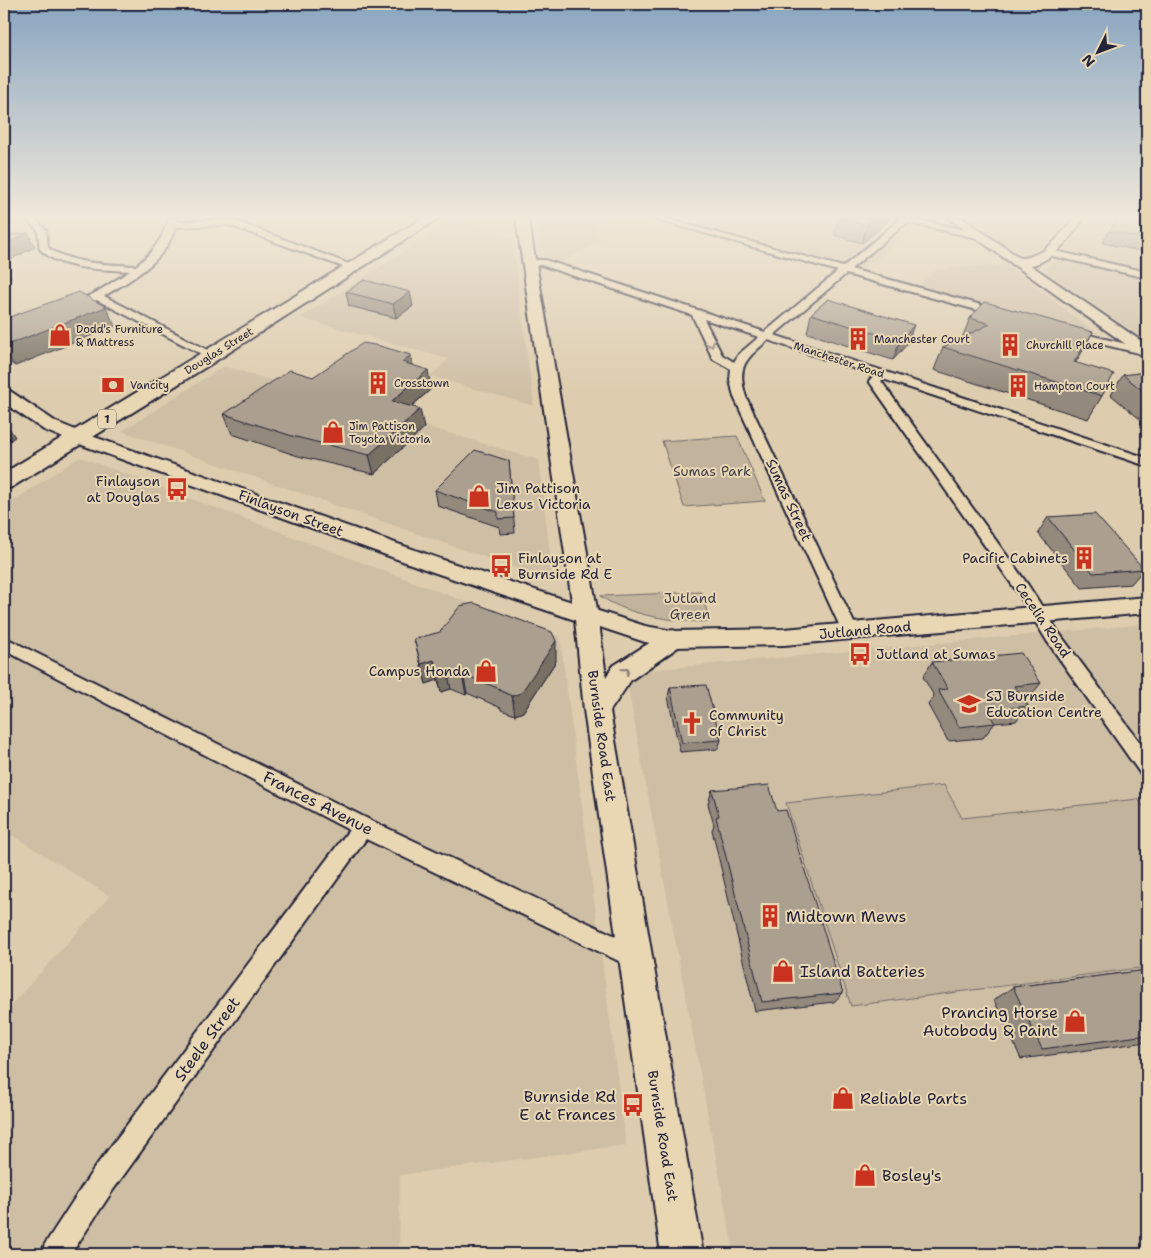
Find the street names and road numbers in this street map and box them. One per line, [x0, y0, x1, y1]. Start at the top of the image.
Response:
street label: Douglas Street [182, 324, 256, 378]
street label: Manchester Road [792, 338, 886, 382]
road number: 1 [98, 409, 116, 428]
street label: Sumas Street [762, 456, 816, 544]
street label: Finlayson Street [236, 486, 346, 540]
street label: Cecelia Road [1011, 579, 1075, 661]
street label: Jutland Road [818, 617, 912, 643]
street label: Burnside Road East [584, 669, 620, 803]
street label: Frances Avenue [259, 766, 377, 840]
street label: Steele Street [169, 993, 245, 1085]
street label: Burnside Road East [644, 1069, 682, 1203]

